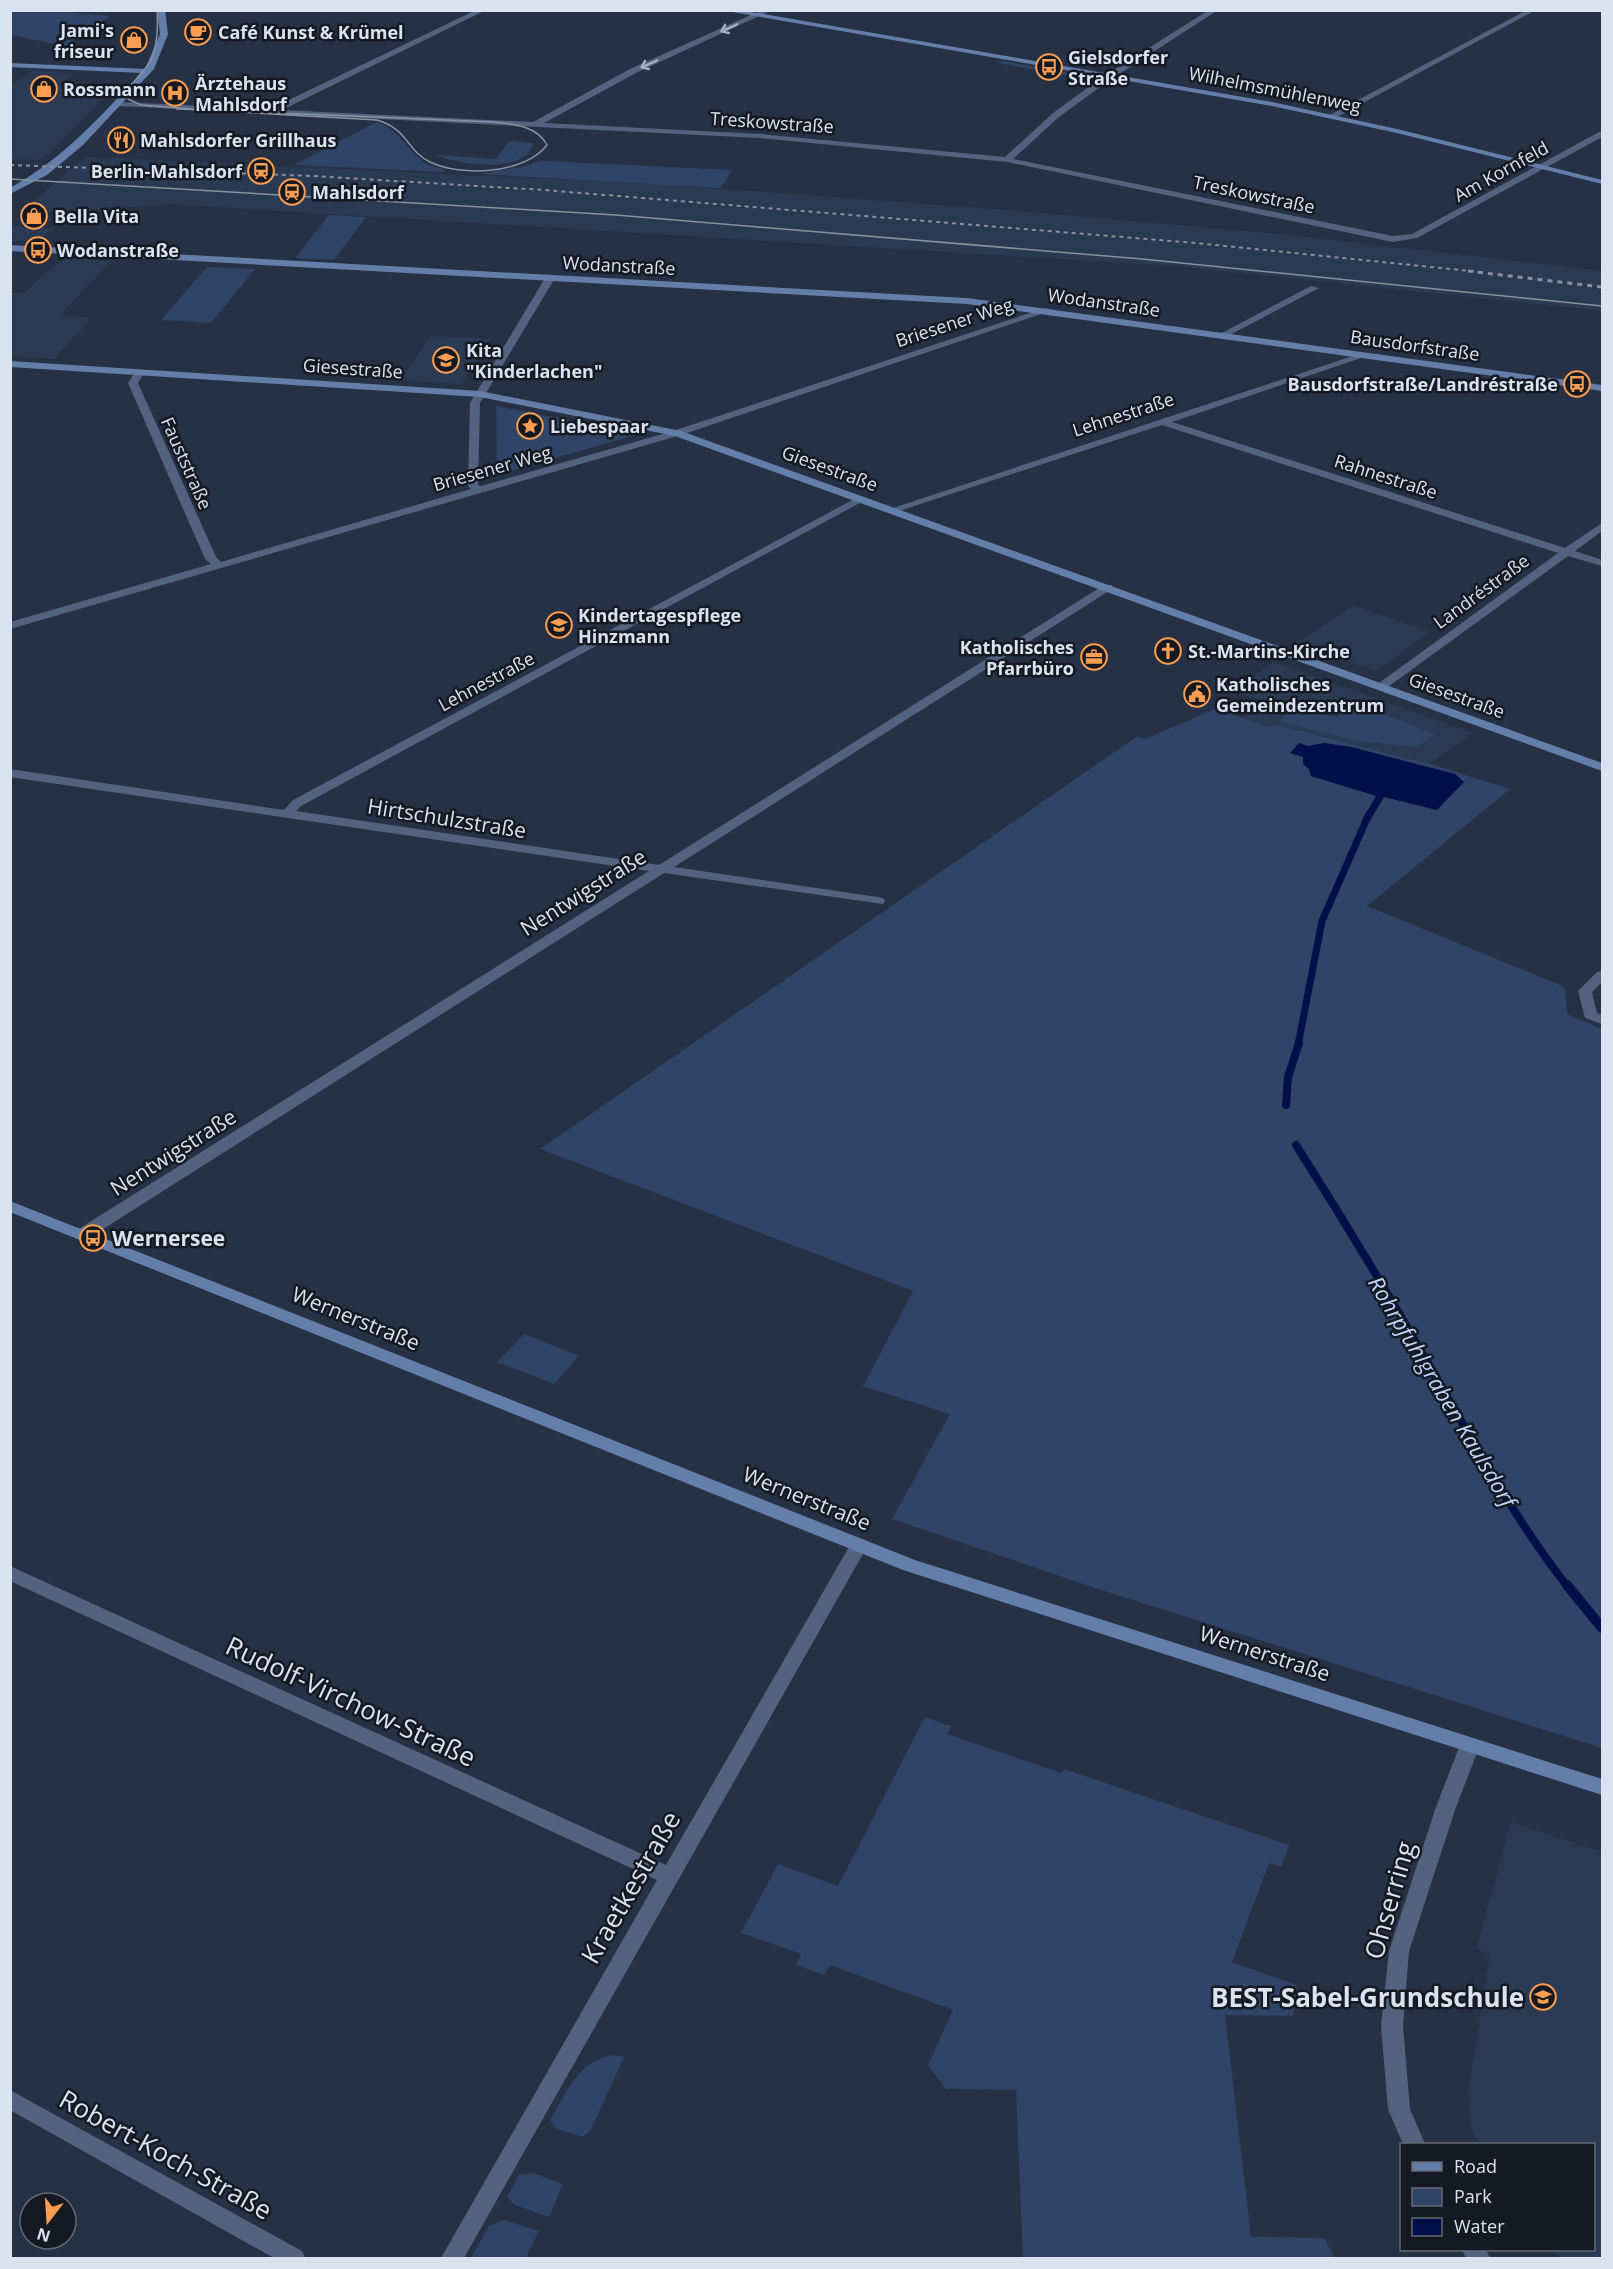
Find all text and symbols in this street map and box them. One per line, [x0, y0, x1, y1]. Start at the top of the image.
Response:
cafe icon: Café Kunst & Krümel [183, 17, 213, 47]
place label: Jami's friseur [54, 18, 114, 63]
place label: Café Kunst & Krümel [218, 20, 404, 44]
one-way arrow [721, 22, 739, 34]
shop icon: Jami's friseur [119, 25, 149, 55]
place label: Gielsdorfer Straße [1068, 45, 1168, 90]
bus stop icon: Gielsdorfer Straße [1034, 52, 1064, 82]
one-way arrow [641, 58, 659, 70]
street label: Wilhelmsmühlenweg [1187, 61, 1363, 118]
place label: Ärztehaus Mahlsdorf [195, 71, 288, 116]
shop icon: Rossmann [29, 74, 59, 104]
place label: Rossmann [63, 77, 156, 101]
hospital icon: Ärztehaus Mahlsdorf [160, 78, 190, 108]
street label: Treskowstraße [709, 106, 835, 138]
restaurant icon: Mahlsdorfer Grillhaus [106, 125, 136, 155]
place label: Mahlsdorfer Grillhaus [140, 128, 336, 152]
street label: Am Kornfeld [1449, 135, 1553, 207]
station icon: Berlin-Mahlsdorf [246, 156, 276, 186]
place label: Berlin-Mahlsdorf [91, 159, 243, 183]
street label: Treskowstraße [1191, 169, 1317, 219]
station icon: Mahlsdorf [277, 177, 307, 207]
place label: Mahlsdorf [312, 180, 405, 204]
shop icon: Bella Vita [19, 201, 49, 231]
place label: Bella Vita [54, 204, 139, 228]
bus stop icon: Wodanstraße [23, 235, 53, 265]
place label: Wodanstraße [57, 238, 179, 262]
street label: Wodanstraße [562, 250, 676, 280]
street label: Wodanstraße [1046, 282, 1162, 322]
street label: Briesener Weg [892, 292, 1016, 352]
street label: Bausdorfstraße [1349, 324, 1481, 366]
place label: Kita "Kinderlachen" [466, 338, 602, 383]
school or university icon: Kita "Kinderlachen" [431, 345, 461, 375]
street label: Giesestraße [302, 353, 404, 383]
bus stop icon: Bausdorfstraße/Landréstraße [1562, 369, 1592, 399]
place label: Bausdorfstraße/Landréstraße [1288, 372, 1558, 396]
street label: Lehnestraße [1069, 386, 1177, 442]
place icon: Liebespaar [515, 411, 545, 441]
street label: Fauststraße [156, 413, 218, 513]
place label: Liebespaar [550, 414, 649, 438]
street label: Briesener Weg [430, 440, 554, 496]
street label: Giesestraße [779, 440, 881, 496]
street label: Rahnestraße [1331, 448, 1441, 504]
street label: Landréstraße [1428, 548, 1534, 634]
place label: Kindertagespflege Hinzmann [578, 603, 741, 648]
school or university icon: Kindertagespflege Hinzmann [544, 610, 574, 640]
place label: Katholisches Pfarrbüro [960, 635, 1074, 680]
church icon: St.-Martins-Kirche [1153, 636, 1183, 666]
place label: St.-Martins-Kirche [1188, 639, 1350, 663]
office icon: Katholisches Pfarrbüro [1079, 642, 1109, 672]
street label: Lehnestraße [434, 646, 538, 716]
street label: Giesestraße [1406, 667, 1508, 723]
place label: Katholisches Gemeindezentrum [1216, 672, 1384, 717]
public building icon: Katholisches Gemeindezentrum [1182, 679, 1212, 709]
street label: Hirtschulzstraße [366, 792, 528, 844]
street label: Nentwigstraße [515, 842, 651, 942]
street label: Nentwigstraße [105, 1102, 241, 1202]
bus stop icon: Wernersee [78, 1223, 108, 1253]
place label: Wernersee [112, 1224, 225, 1252]
water label: Rohrpfuhlgraben Kaulsdorf [1362, 1270, 1526, 1515]
street label: Wernerstraße [288, 1280, 424, 1356]
street label: Wernerstraße [739, 1460, 875, 1536]
street label: Wernerstraße [1196, 1619, 1334, 1687]
street label: Rudolf-Virchow-Straße [220, 1627, 482, 1775]
street label: Kraetkestraße [572, 1804, 688, 1970]
street label: Ohserring [1355, 1837, 1423, 1963]
place label: BEST-Sabel-Grundschule [1211, 1979, 1524, 2015]
school or university icon: BEST-Sabel-Grundschule [1528, 1982, 1558, 2012]
street label: Robert-Koch-Straße [53, 2081, 279, 2227]
legend [1400, 2143, 1595, 2251]
text: Road [1454, 2154, 1497, 2178]
text: Park [1454, 2184, 1492, 2208]
north arrow [18, 2191, 78, 2251]
text: Water [1454, 2214, 1505, 2238]
text: N [34, 2223, 53, 2248]

